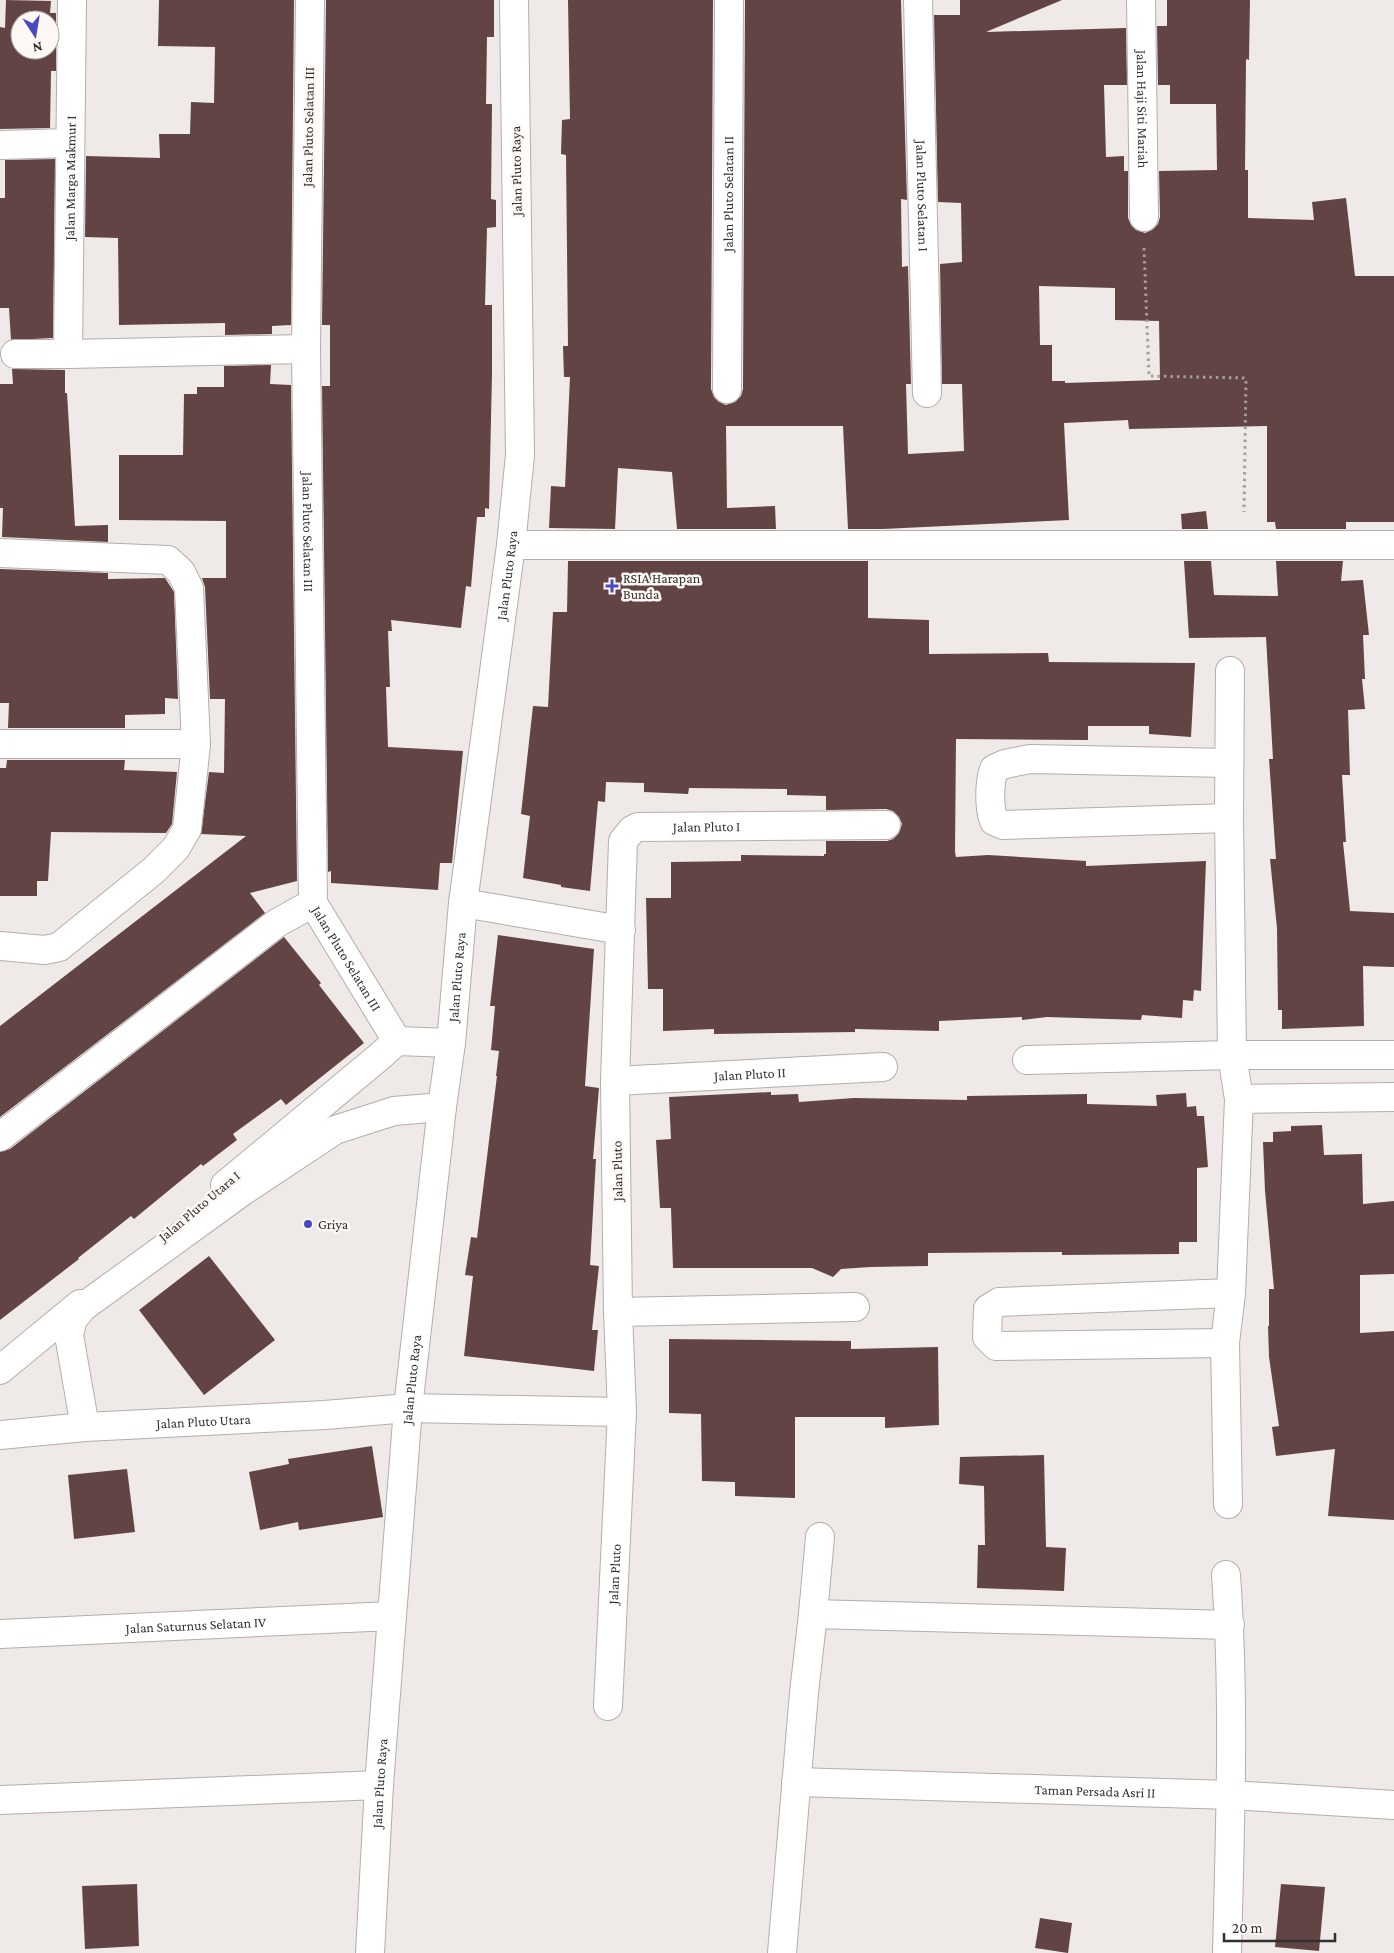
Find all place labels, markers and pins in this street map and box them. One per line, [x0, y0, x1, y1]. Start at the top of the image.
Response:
place label: RSIA Harapan Bunda [623, 570, 701, 602]
marker: RSIA Harapan Bunda [605, 579, 619, 593]
place label: Griya [318, 1216, 349, 1232]
marker: Griya [302, 1218, 314, 1230]

